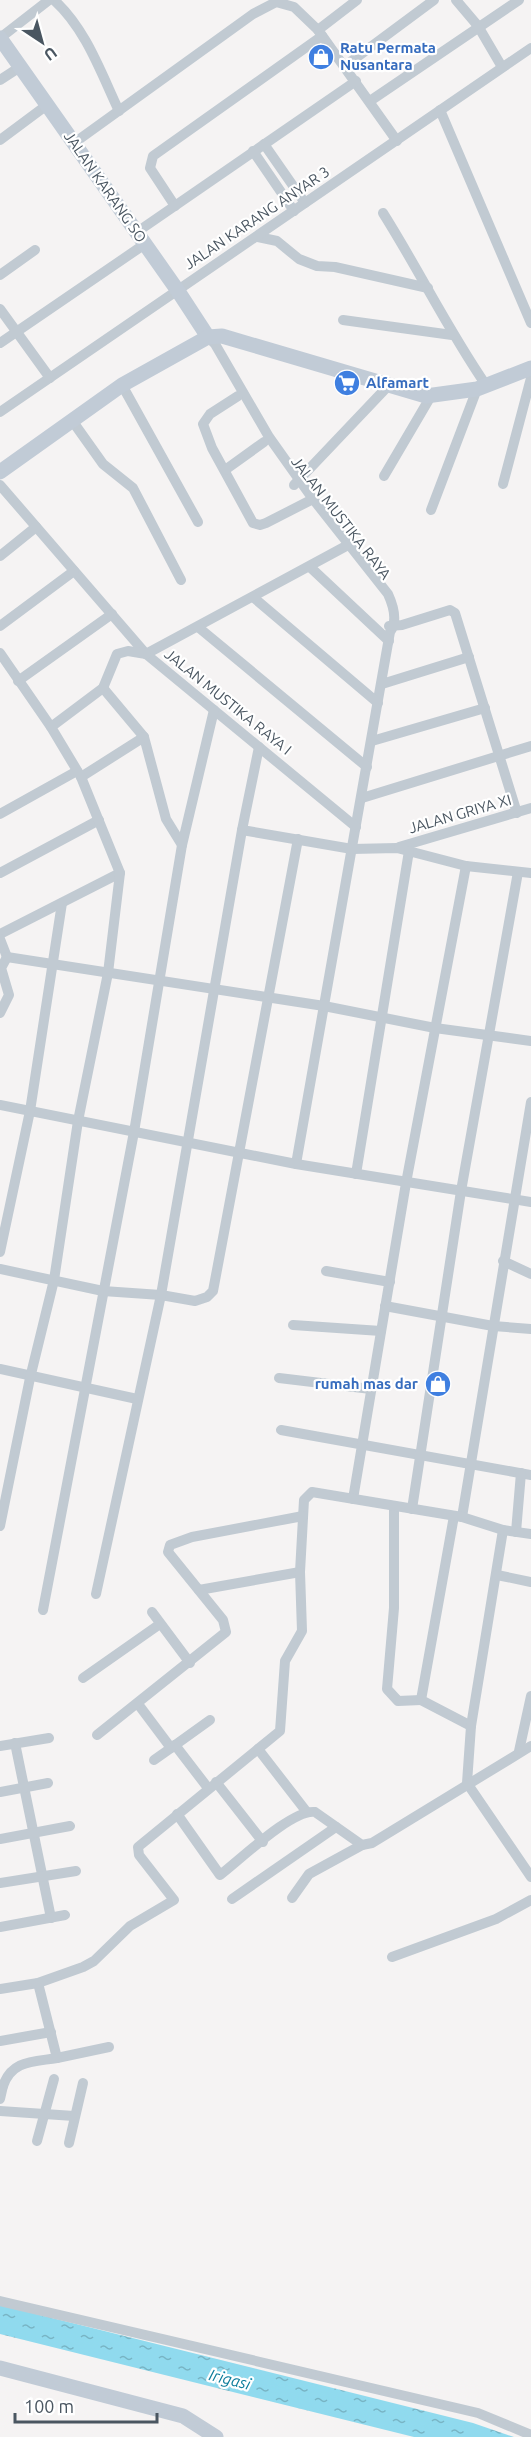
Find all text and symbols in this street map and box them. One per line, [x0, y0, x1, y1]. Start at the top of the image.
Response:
north arrow [12, 12, 72, 72]
place label: Ratu Permata Nusantara [340, 39, 436, 73]
shop icon: Ratu Permata Nusantara [306, 42, 336, 72]
text: U [41, 44, 61, 65]
street label: JALAN KARANG SO [61, 128, 150, 245]
street label: JALAN KARANG ANYAR 3 [181, 163, 332, 272]
supermarket icon: Alfamart [332, 368, 362, 398]
place label: Alfamart [366, 374, 430, 391]
street label: JALAN MUSTIKA RAYA [288, 453, 395, 583]
street label: JALAN MUSTIKA RAYA I [161, 645, 295, 758]
street label: JALAN GRIYA XI [407, 791, 513, 836]
shop icon: rumah mas dar [423, 1369, 453, 1399]
place label: rumah mas dar [315, 1375, 419, 1392]
water label: Irigasi [207, 2365, 254, 2393]
scale bar [15, 2386, 158, 2424]
text: 100 m [24, 2396, 74, 2416]

